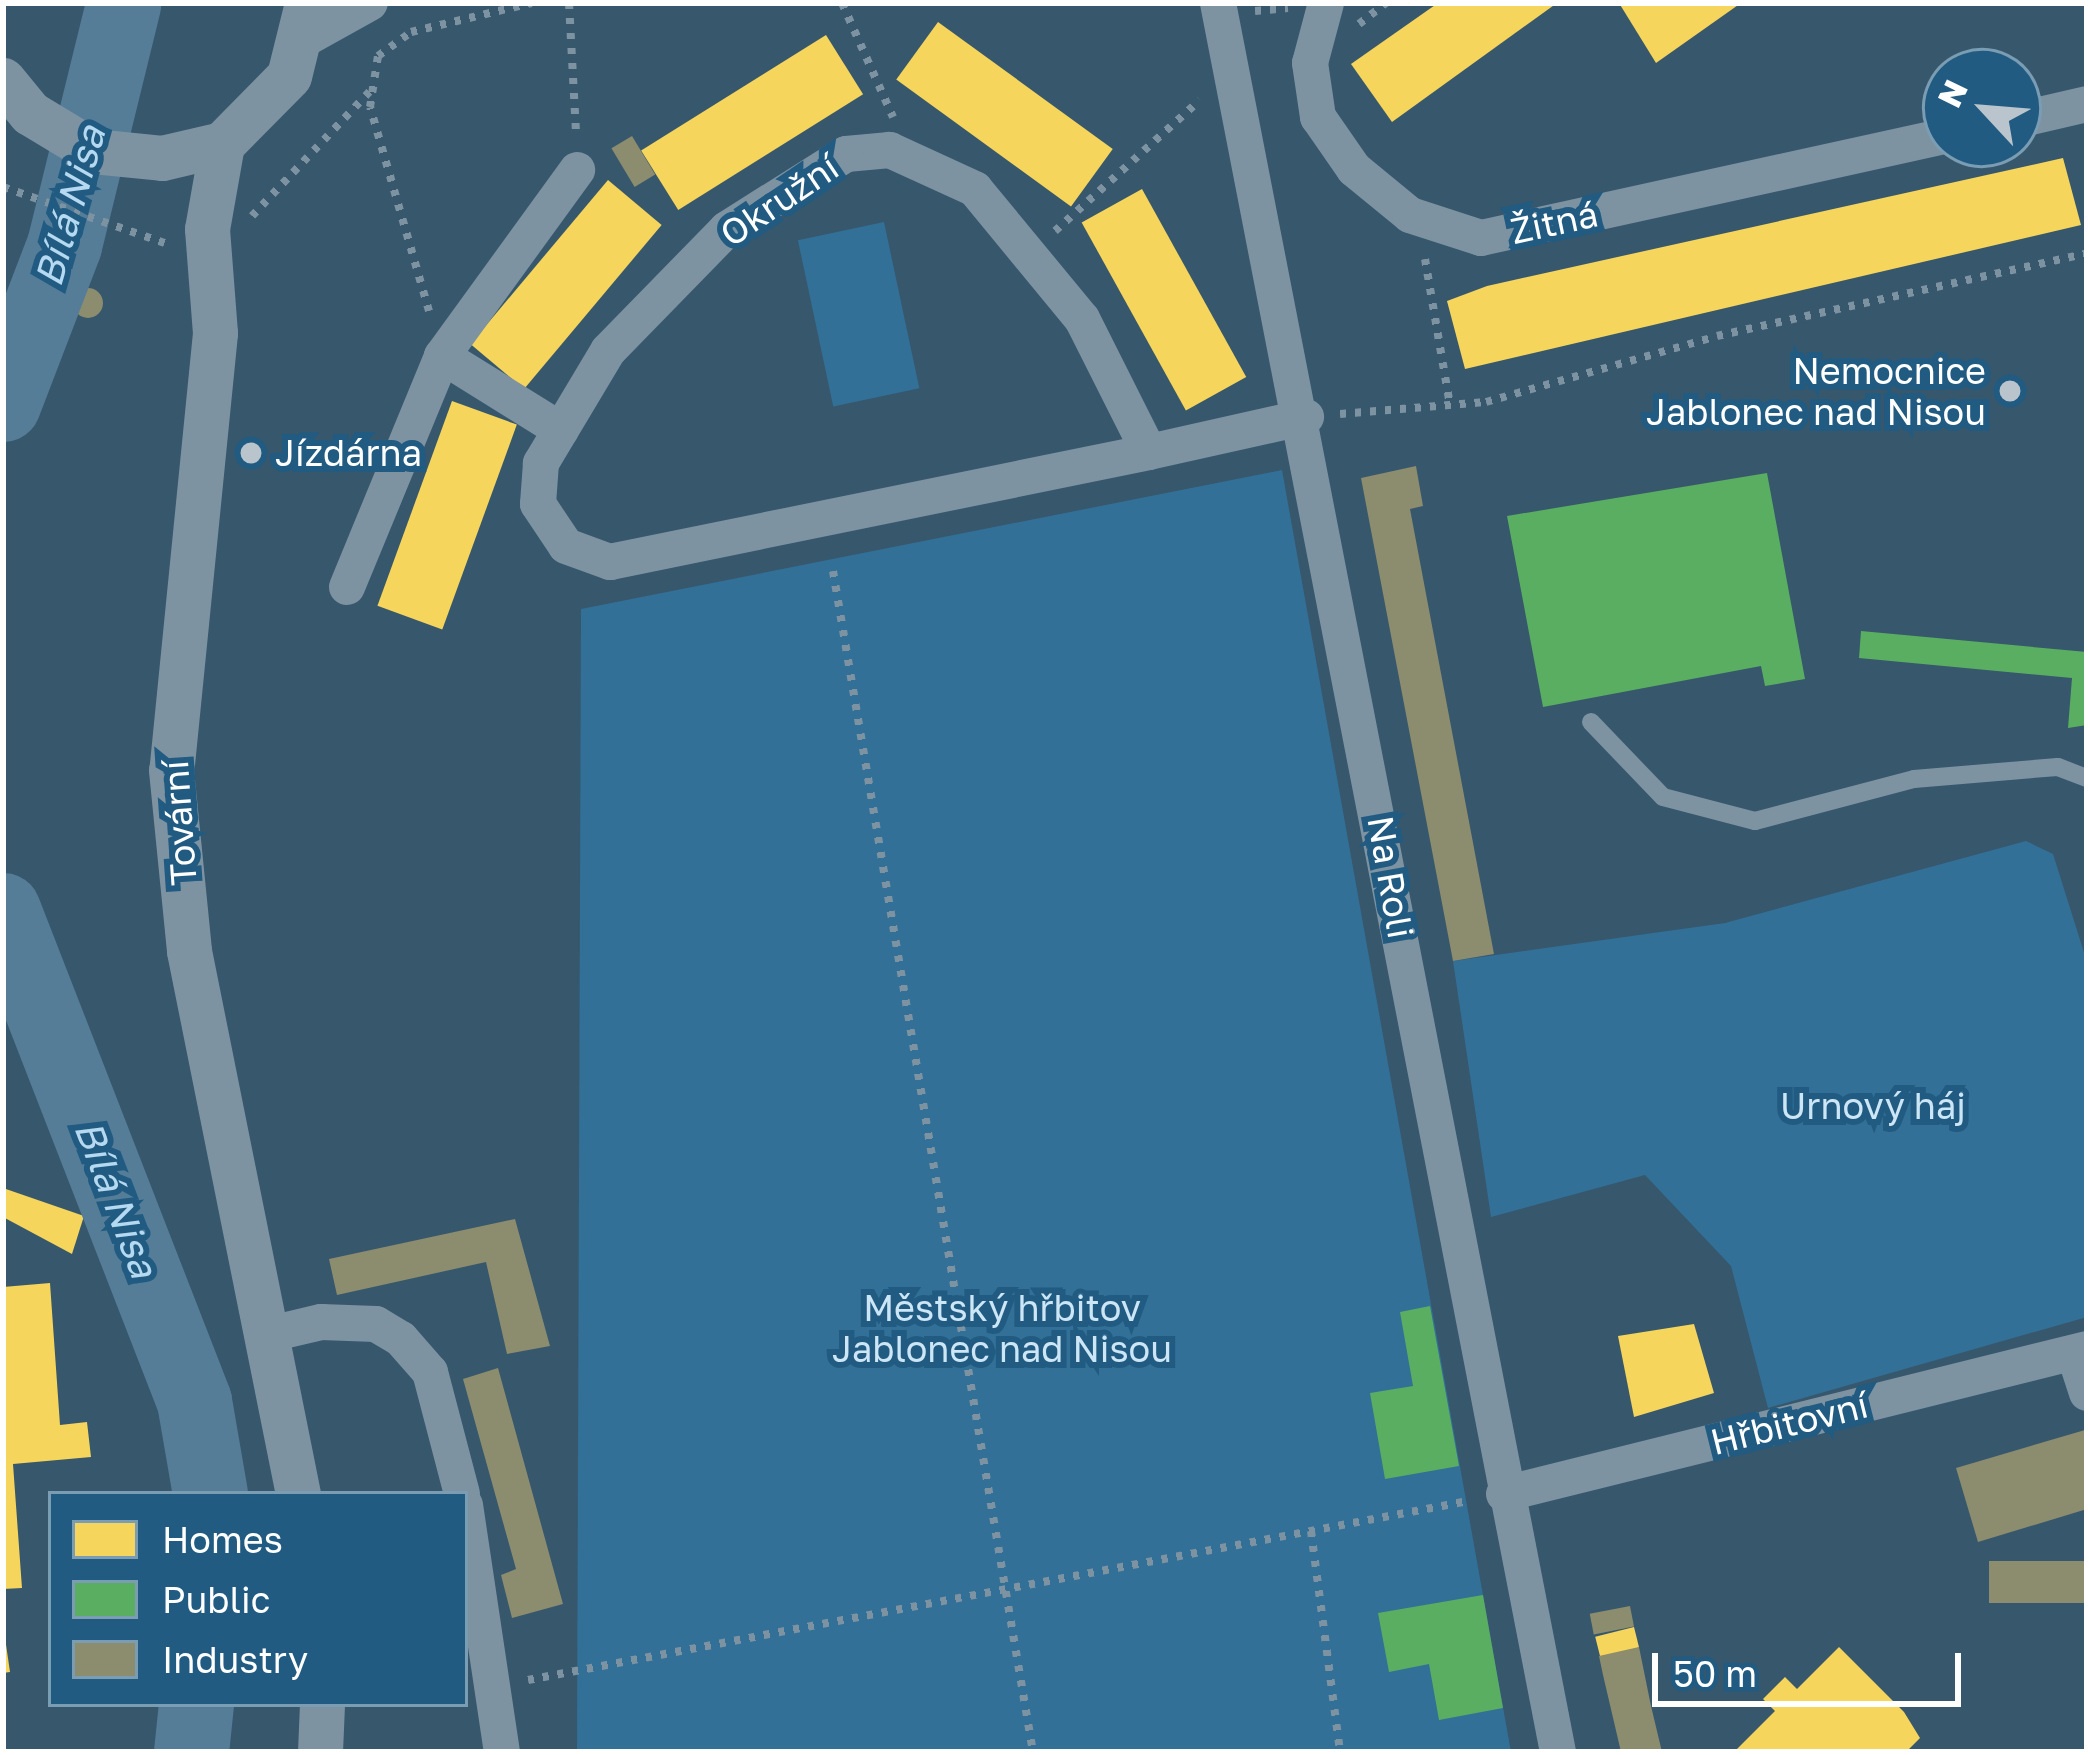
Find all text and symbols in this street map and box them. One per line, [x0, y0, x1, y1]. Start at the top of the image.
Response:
north arrow [1922, 48, 2042, 168]
text: N [1929, 73, 1975, 113]
water label: Bílá Nisa [25, 121, 115, 291]
street label: Okružní [712, 145, 846, 255]
street label: Žitná [1506, 192, 1602, 252]
place label: Nemocnice Jablonec nad Nisou [1646, 348, 1986, 433]
marker: Nemocnice Jablonec nad Nisou [1997, 378, 2023, 404]
place label: Jízdárna [275, 431, 422, 475]
marker: Jízdárna [238, 440, 264, 466]
street label: Tovární [153, 759, 205, 887]
street label: Na Roli [1359, 812, 1423, 942]
park label: Urnový háj [1780, 1084, 1966, 1128]
water label: Bílá Nisa [65, 1114, 167, 1284]
park label: Městský hřbitov Jablonec nad Nisou [832, 1285, 1172, 1370]
street label: Hřbitovní [1706, 1383, 1872, 1463]
legend [48, 1491, 468, 1707]
text: Homes [162, 1518, 283, 1561]
text: Public [162, 1578, 270, 1621]
scale bar [1658, 1629, 1967, 1703]
text: Industry [162, 1638, 308, 1681]
text: 50 m [1673, 1652, 1757, 1695]

